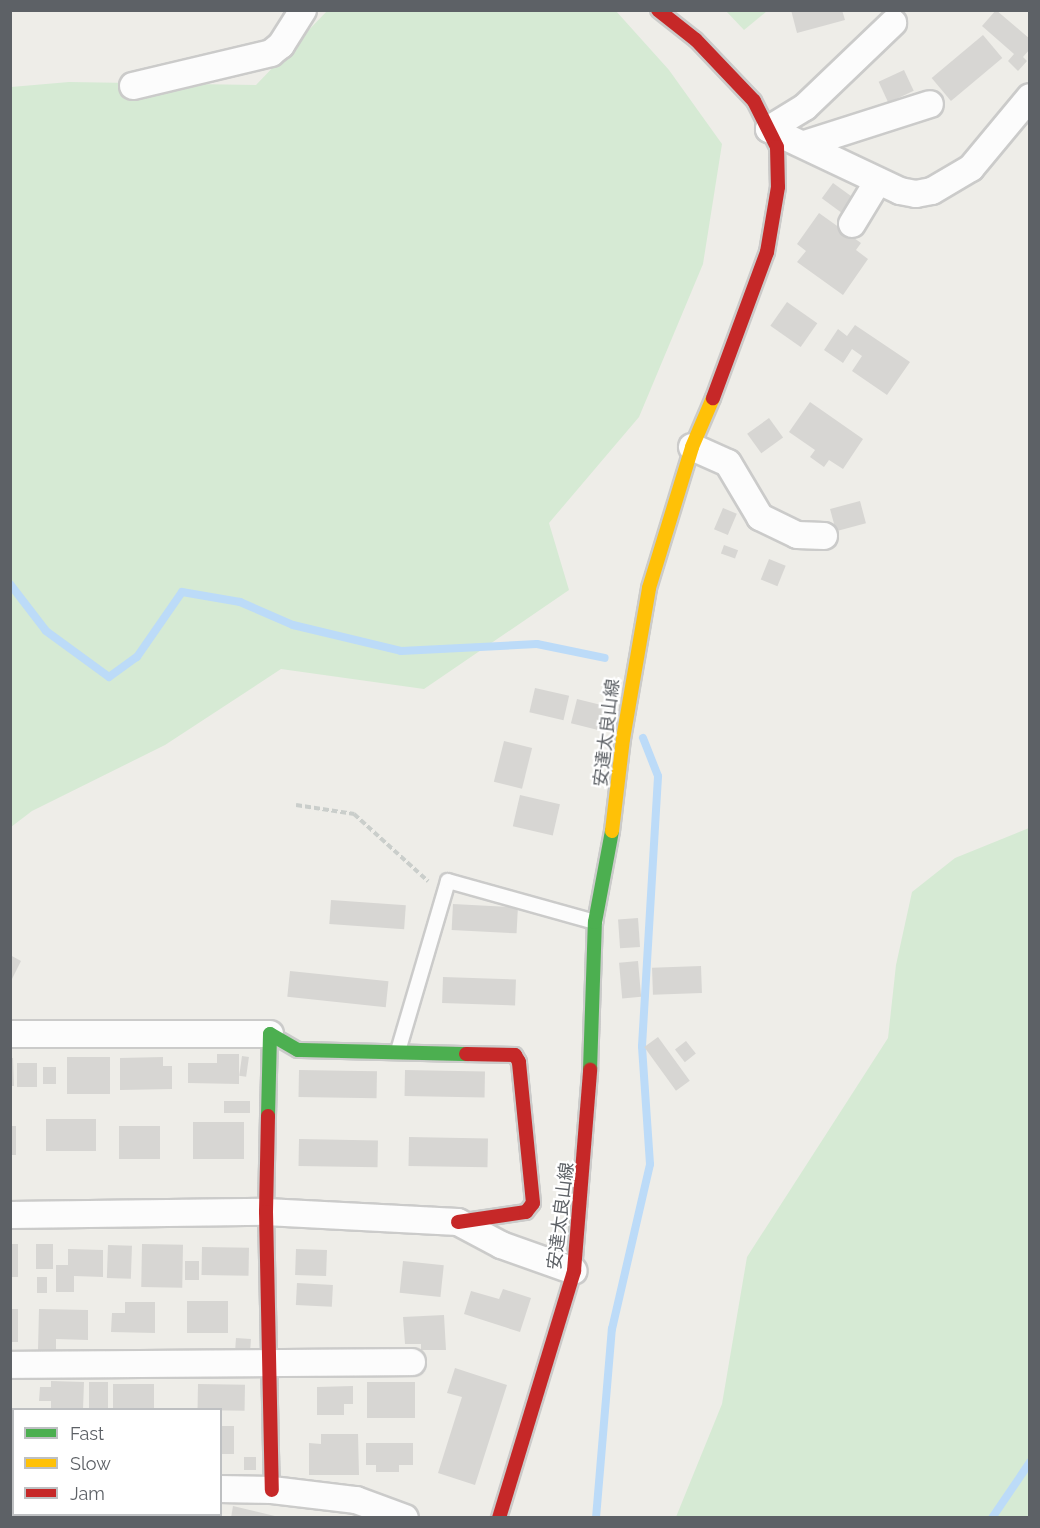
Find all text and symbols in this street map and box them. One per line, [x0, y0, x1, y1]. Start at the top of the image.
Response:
street label: 安達太良山線 [590, 678, 624, 788]
street label: 安達太良山線 [544, 1161, 578, 1271]
legend [12, 1408, 222, 1516]
text: Fast [70, 1423, 104, 1444]
text: Slow [70, 1453, 111, 1474]
text: Jam [70, 1483, 105, 1504]

